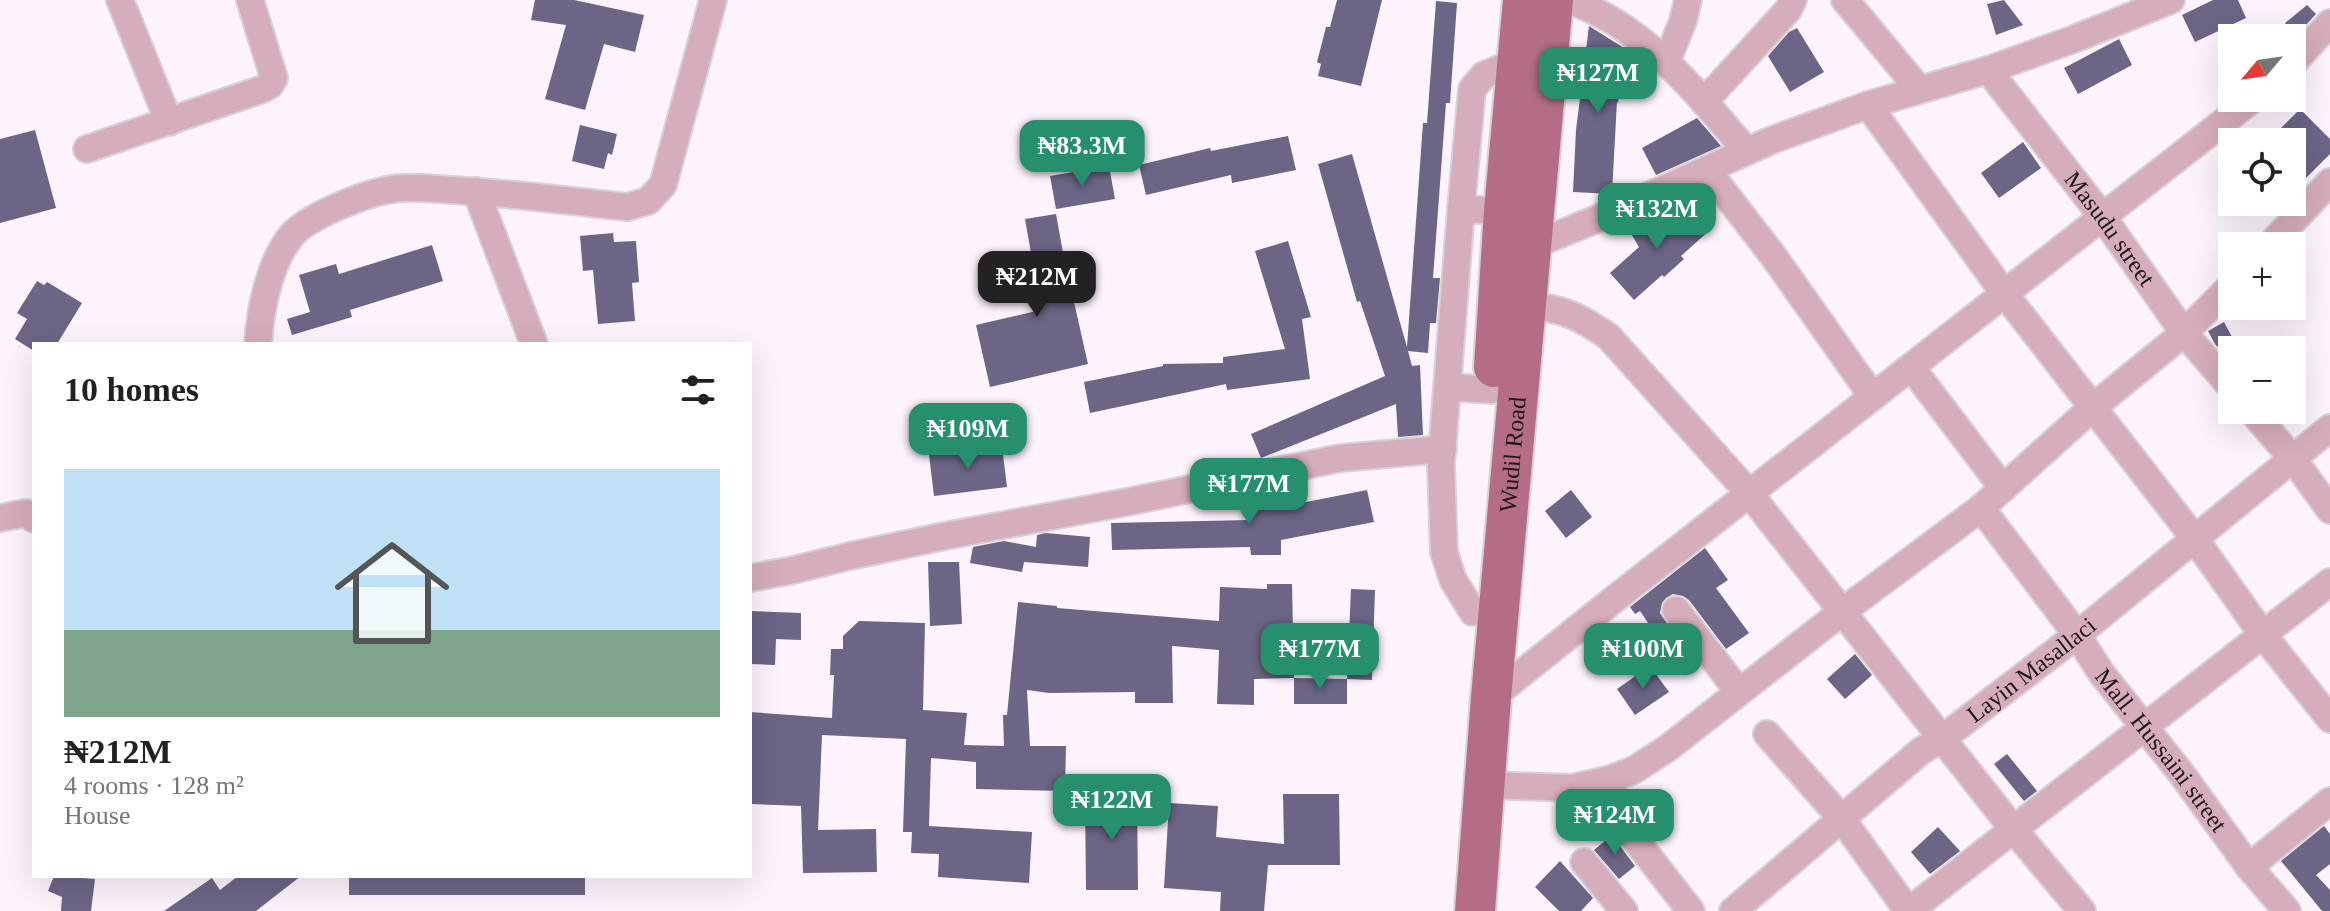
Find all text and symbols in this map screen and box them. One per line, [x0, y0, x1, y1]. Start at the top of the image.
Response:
north arrow [2218, 24, 2306, 112]
map controls [2218, 24, 2306, 424]
pin: ₦127M [1542, 47, 1654, 115]
text: ₦127M [1557, 58, 1639, 87]
pin: ₦83.3M [1017, 120, 1147, 188]
button: locate [2218, 128, 2306, 216]
text: ₦83.3M [1038, 131, 1126, 160]
street label: Masudu street [2059, 166, 2160, 291]
pin: ₦132M [1601, 183, 1713, 251]
text: ₦132M [1616, 194, 1698, 223]
button: + [2218, 232, 2306, 320]
pin: ₦212M [981, 251, 1093, 319]
text: ₦212M [996, 262, 1078, 291]
button: − [2218, 336, 2306, 424]
icon: filters [676, 368, 720, 412]
text: 10 homes [64, 371, 199, 408]
street label: Wudil Road [1495, 396, 1531, 513]
pin: ₦109M [912, 403, 1024, 471]
text: ₦109M [927, 414, 1009, 443]
pin: ₦177M [1193, 458, 1305, 526]
text: ₦177M [1208, 469, 1290, 498]
icon: home [320, 521, 464, 665]
street label: Layin Masallaci [1962, 612, 2101, 728]
pin: ₦177M [1264, 623, 1376, 691]
pin: ₦100M [1587, 623, 1699, 691]
text: ₦177M [1279, 634, 1361, 663]
text: ₦100M [1602, 634, 1684, 663]
street label: Mall. Hussaini street [2090, 663, 2232, 837]
text: ₦212M [64, 733, 172, 770]
text: 4 rooms · 128 m² [64, 771, 244, 800]
pin: ₦122M [1056, 774, 1168, 842]
text: ₦122M [1071, 785, 1153, 814]
pin: ₦124M [1559, 789, 1671, 857]
text: ₦124M [1574, 800, 1656, 829]
text: House [64, 801, 130, 830]

